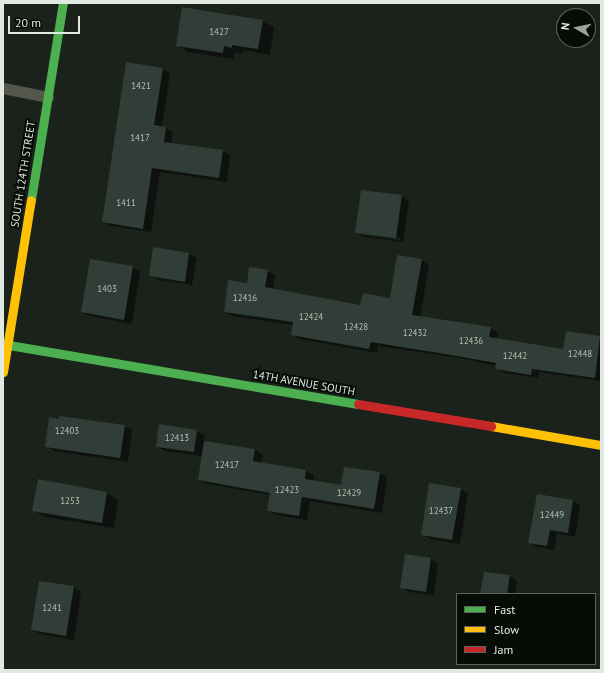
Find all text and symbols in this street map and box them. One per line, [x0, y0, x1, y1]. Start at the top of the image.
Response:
scale bar [10, 8, 82, 34]
north arrow [556, 8, 596, 48]
text: 20 m [15, 15, 41, 30]
text: N [558, 22, 573, 31]
house number: 1427 [209, 27, 229, 37]
house number: 1421 [131, 81, 151, 91]
street label: SOUTH 124TH STREET [8, 120, 38, 228]
house number: 1417 [130, 133, 150, 143]
house number: 1411 [116, 198, 136, 208]
house number: 1403 [97, 284, 117, 294]
house number: 12416 [233, 293, 257, 303]
house number: 12424 [299, 312, 323, 322]
house number: 12428 [344, 322, 368, 332]
house number: 12432 [403, 328, 427, 338]
house number: 12436 [459, 336, 483, 346]
house number: 12448 [568, 349, 592, 359]
house number: 12442 [503, 351, 527, 361]
street label: 14TH AVENUE SOUTH [252, 367, 356, 399]
house number: 12403 [55, 426, 79, 436]
house number: 12413 [165, 433, 189, 443]
house number: 12417 [215, 460, 239, 470]
house number: 12423 [275, 485, 299, 495]
house number: 12429 [337, 488, 361, 498]
house number: 1253 [60, 496, 80, 506]
house number: 12437 [429, 506, 453, 516]
house number: 12449 [540, 510, 564, 520]
legend [456, 593, 596, 665]
text: Fast [494, 602, 515, 617]
house number: 1241 [42, 603, 62, 613]
text: Slow [494, 622, 519, 637]
text: Jam [494, 642, 513, 657]

